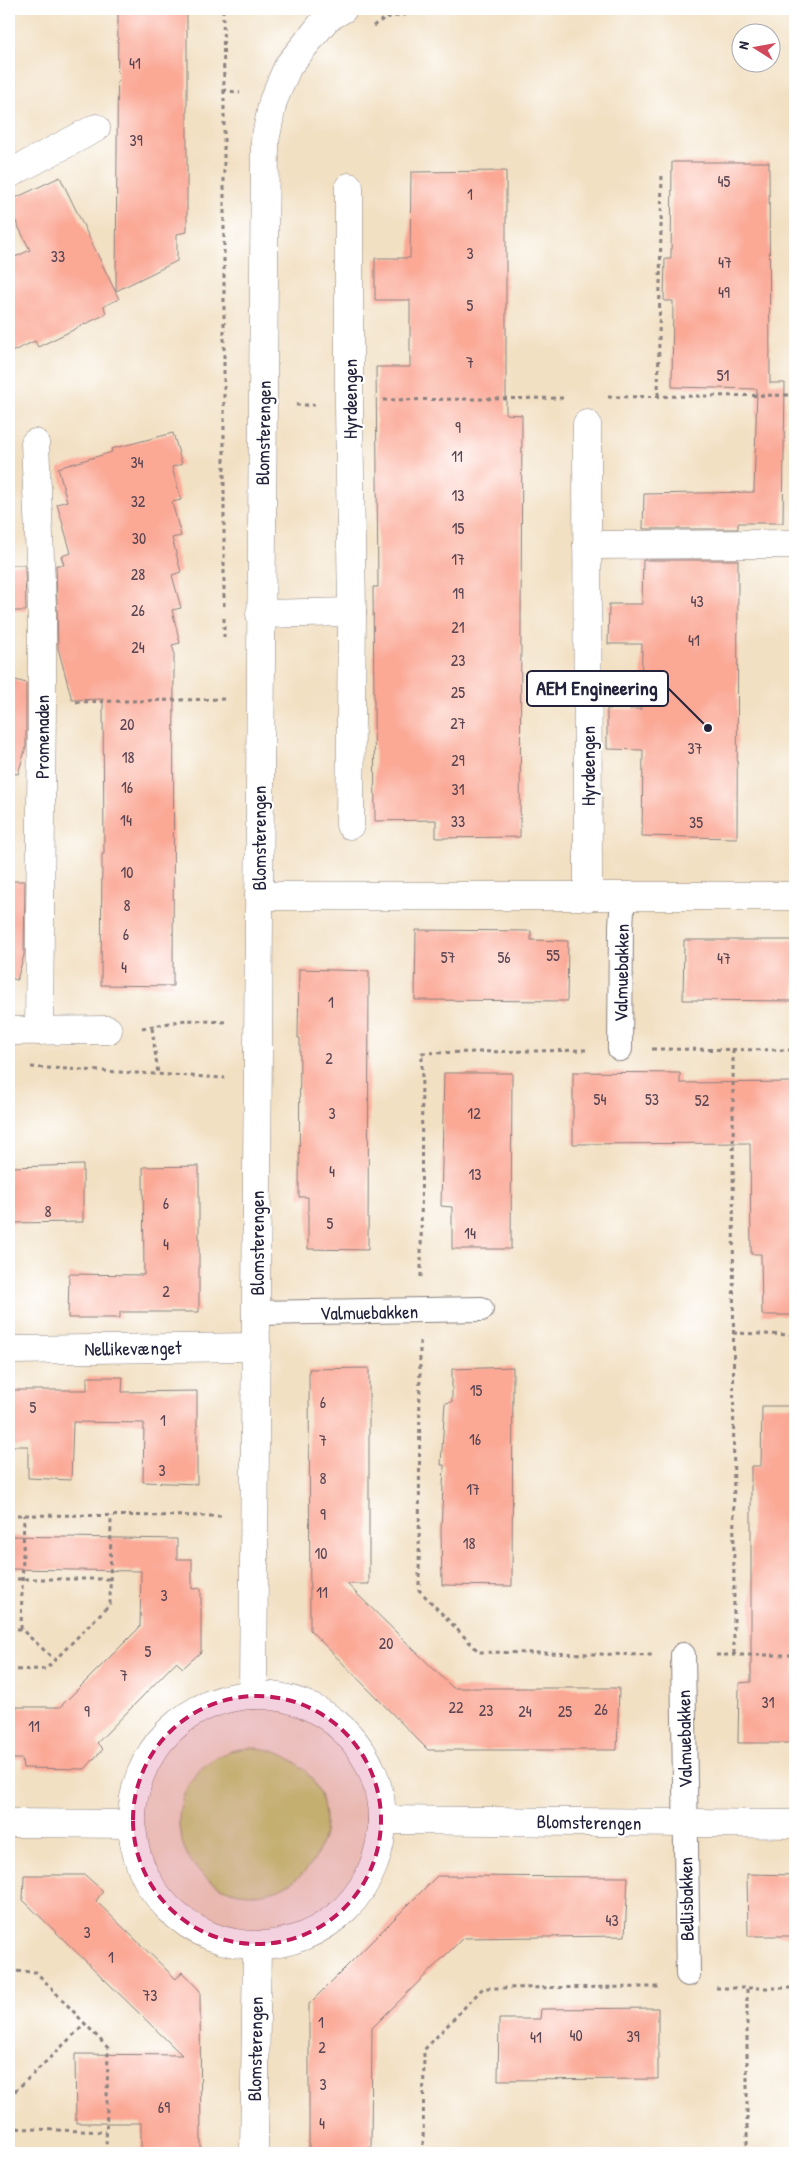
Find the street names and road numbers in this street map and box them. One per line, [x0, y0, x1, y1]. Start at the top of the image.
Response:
street label: Hyrdeengen [337, 359, 363, 439]
street label: Blomsterengen [249, 380, 277, 486]
street label: Promenaden [29, 695, 55, 779]
street label: Hyrdeengen [575, 726, 601, 806]
street label: Blomsterengen [246, 786, 272, 890]
street label: Valmuebakken [607, 924, 635, 1022]
street label: Blomsterengen [244, 1191, 270, 1295]
street label: Valmuebakken [320, 1298, 418, 1326]
street label: Nellikevænget [84, 1334, 182, 1362]
street label: Valmuebakken [670, 1690, 698, 1788]
street label: Blomsterengen [536, 1808, 642, 1836]
street label: Bellisbakken [672, 1857, 700, 1941]
street label: Blomsterengen [241, 1996, 269, 2102]

